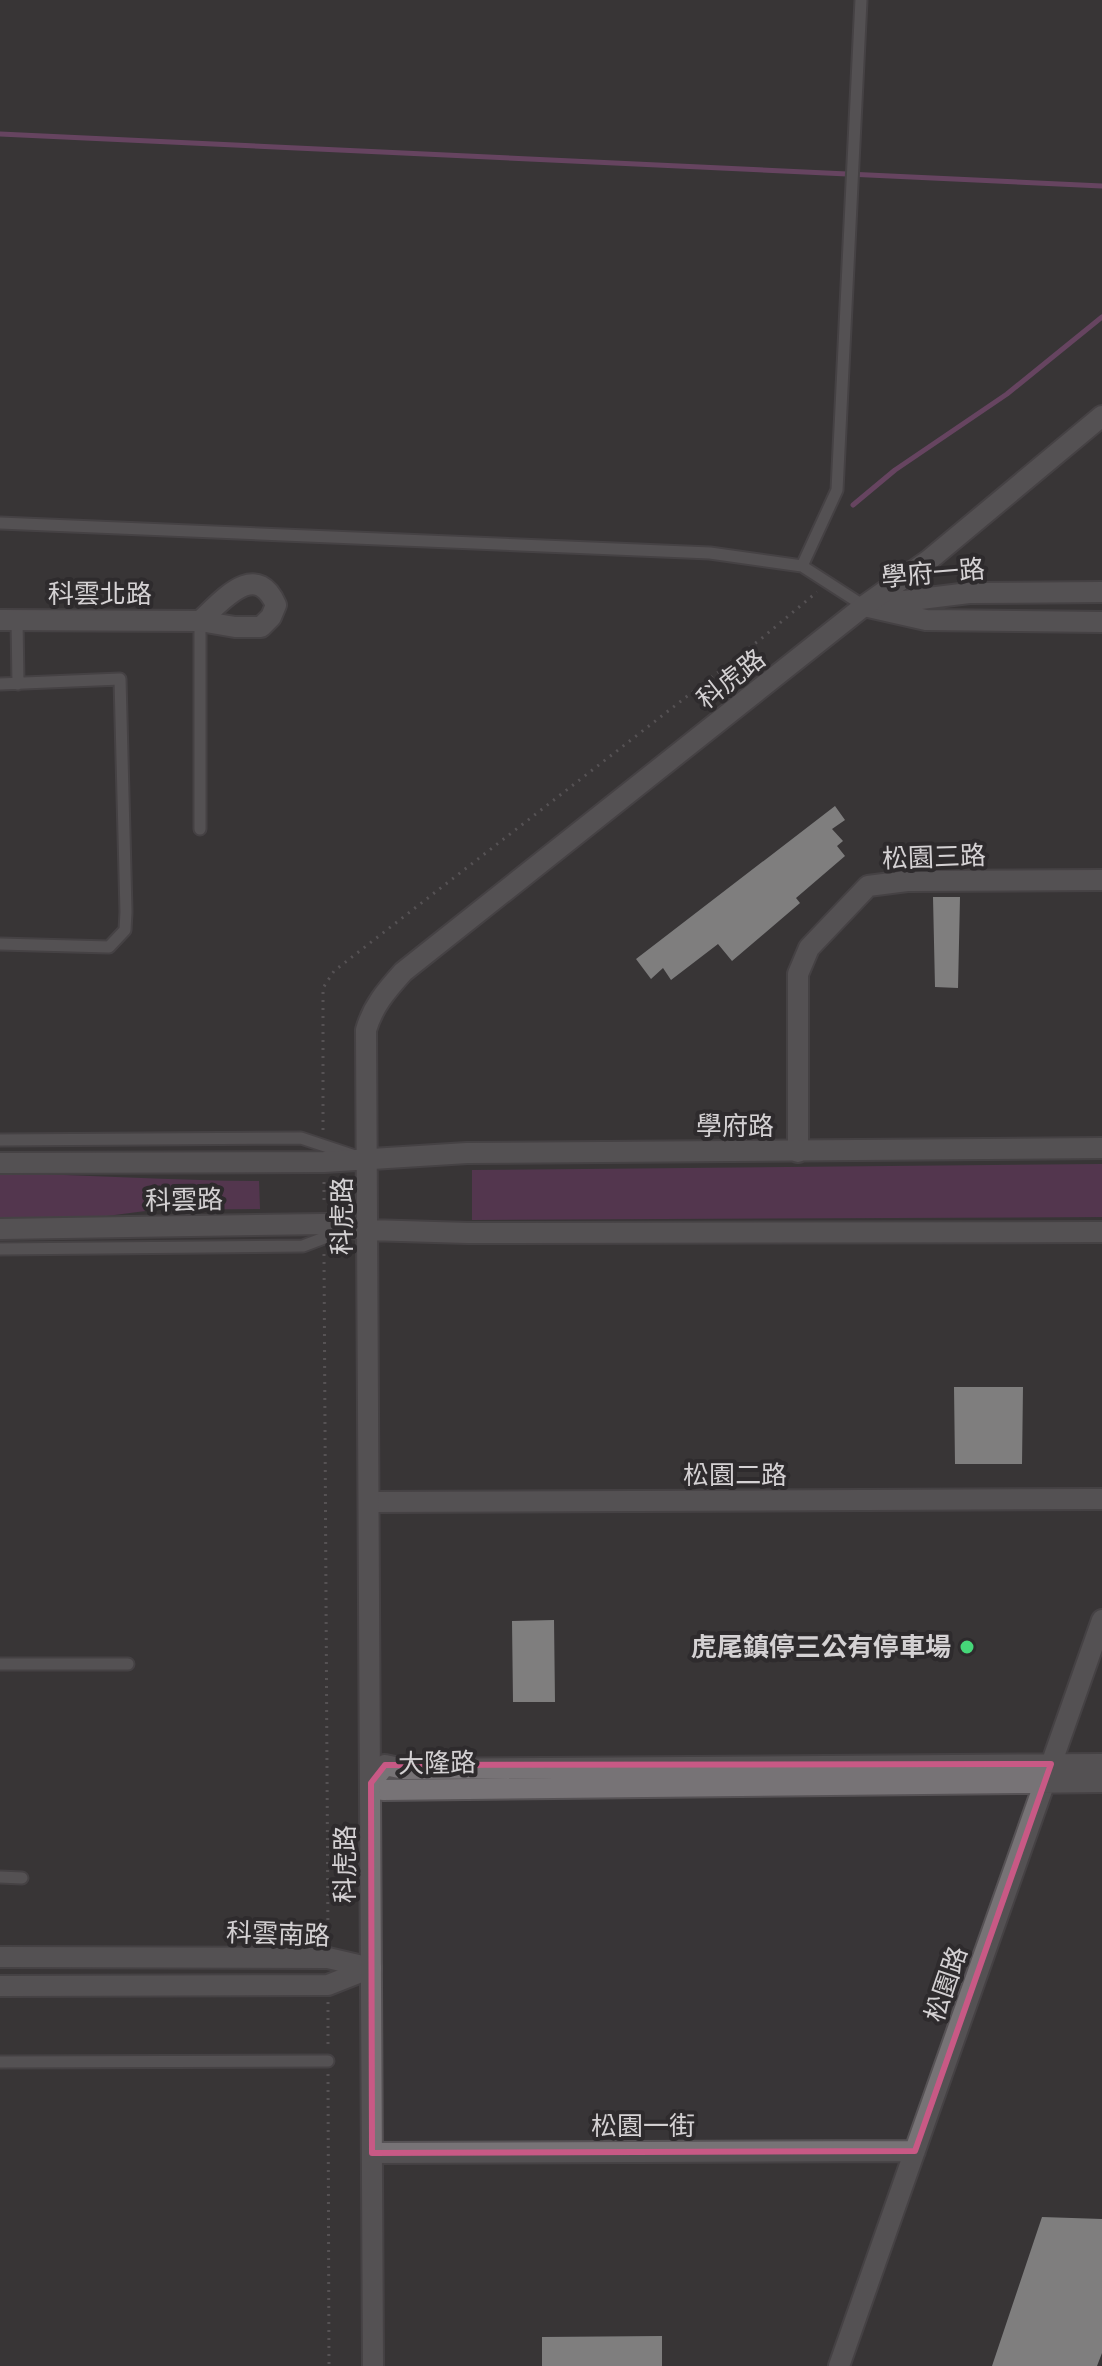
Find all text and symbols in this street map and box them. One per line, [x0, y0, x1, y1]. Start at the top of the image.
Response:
street label: 學府一路 [880, 552, 986, 594]
street label: 科雲北路 [48, 577, 152, 611]
street label: 科虎路 [690, 642, 772, 716]
street label: 松園三路 [881, 838, 987, 876]
street label: 學府路 [696, 1109, 774, 1143]
street label: 科虎路 [325, 1177, 359, 1255]
street label: 科雲路 [145, 1182, 223, 1218]
street label: 松園二路 [683, 1458, 787, 1492]
place label: 虎尾鎮停三公有停車場 [691, 1630, 951, 1664]
marker: 虎尾鎮停三公有停車場 [958, 1638, 976, 1656]
street label: 大隆路 [398, 1745, 476, 1781]
street label: 科虎路 [328, 1825, 362, 1903]
street label: 科雲南路 [225, 1915, 331, 1953]
street label: 松園路 [917, 1942, 975, 2026]
street label: 松園一街 [591, 2109, 695, 2143]

